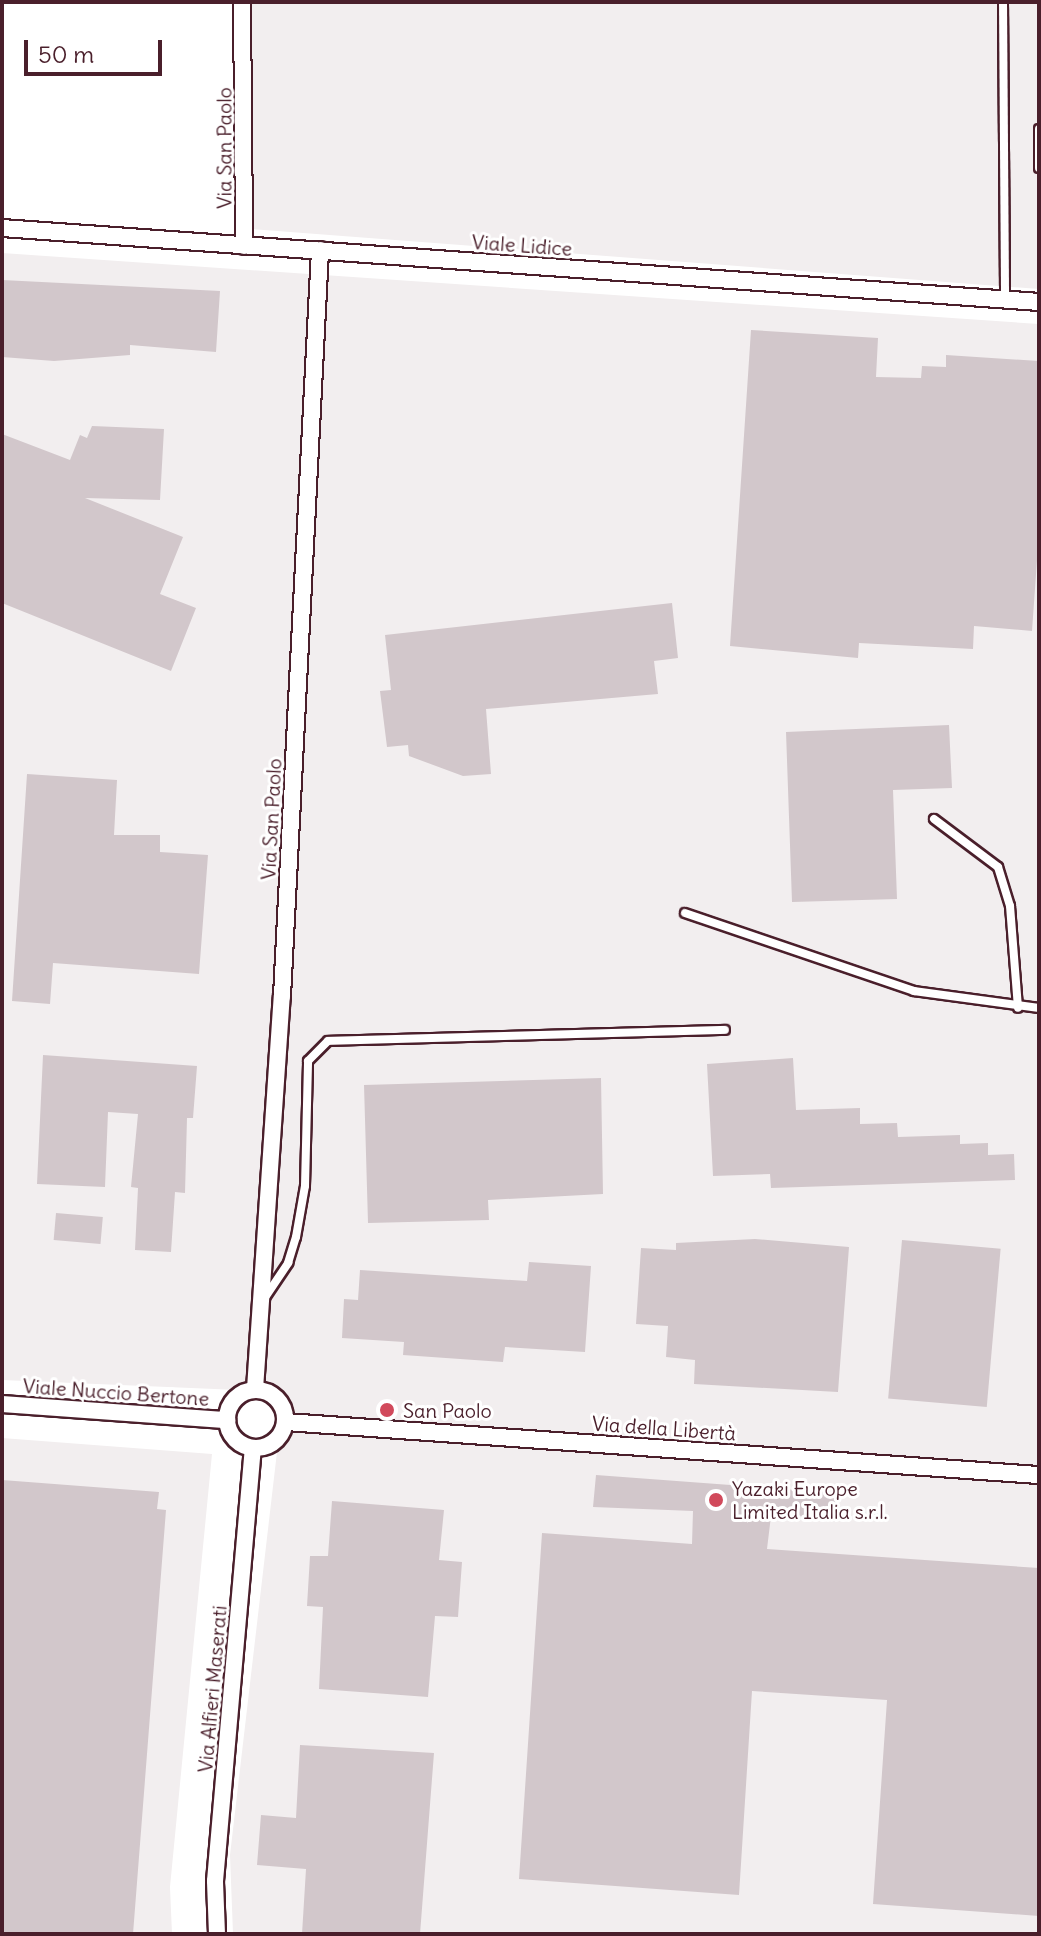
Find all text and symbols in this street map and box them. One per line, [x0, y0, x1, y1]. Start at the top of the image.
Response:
scale bar [28, 24, 166, 74]
text: 50 m [38, 39, 94, 69]
street label: Via San Paolo [212, 87, 236, 209]
street label: Viale Lidice [471, 230, 573, 260]
street label: Via San Paolo [256, 758, 286, 880]
street label: Viale Nuccio Bertone [22, 1374, 210, 1410]
place label: San Paolo [403, 1398, 492, 1422]
marker: San Paolo [378, 1401, 396, 1419]
street label: Via della Libertà [591, 1411, 737, 1445]
place label: Yazaki Europe Limited Italia s.r.l. [732, 1476, 888, 1523]
marker: Yazaki Europe Limited Italia s.r.l. [707, 1491, 725, 1509]
street label: Via Alfieri Maserati [193, 1604, 231, 1774]

